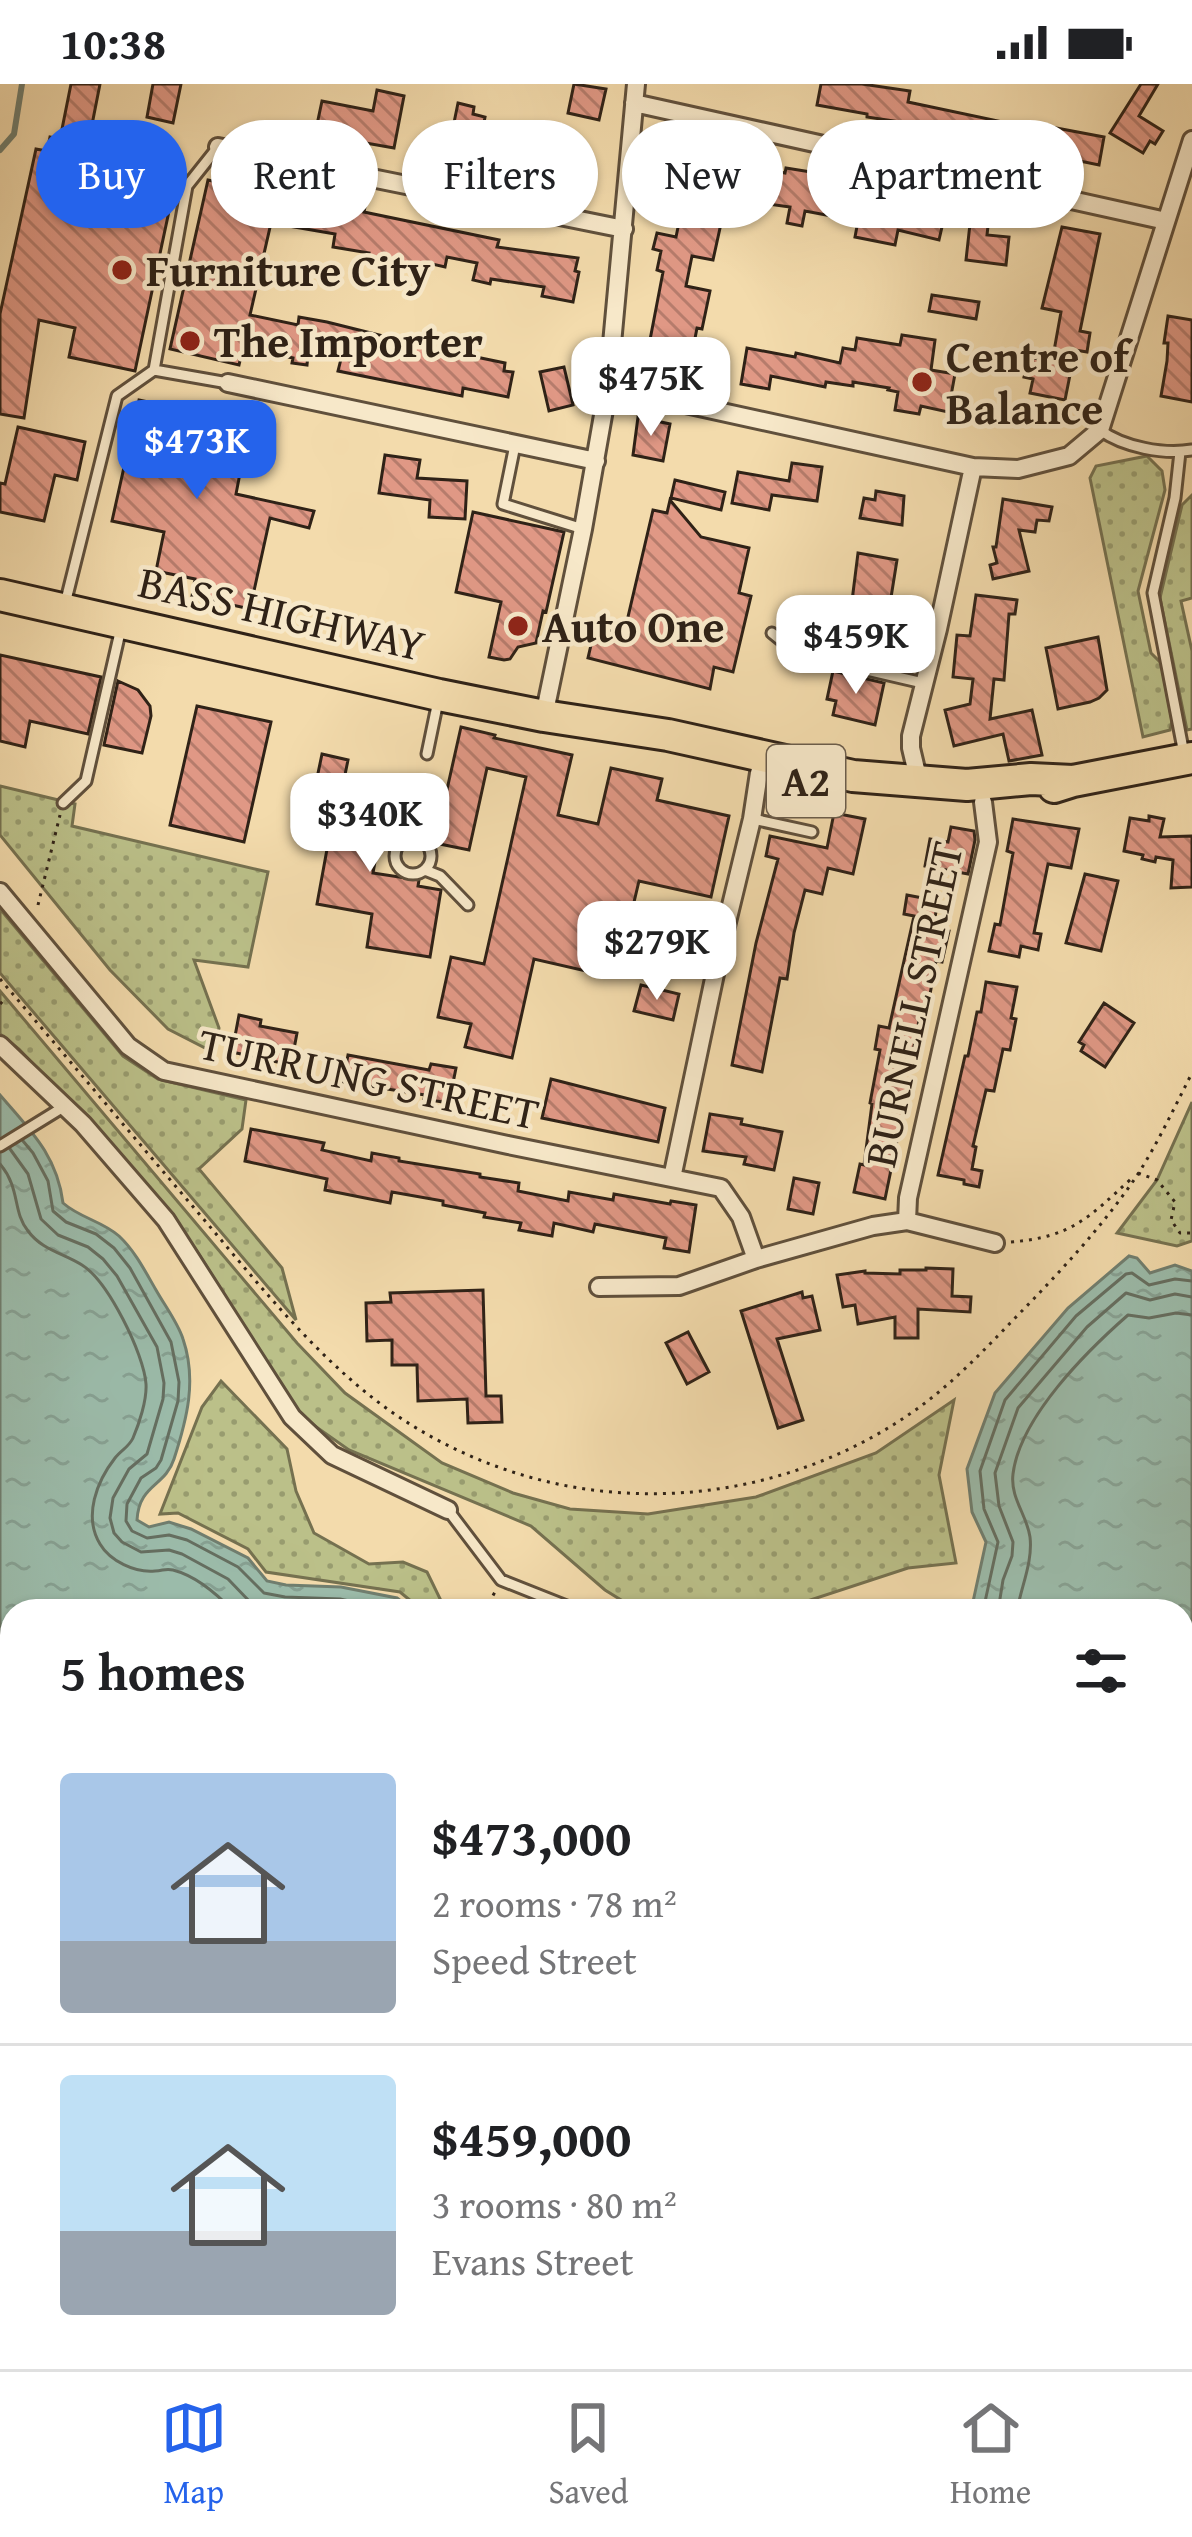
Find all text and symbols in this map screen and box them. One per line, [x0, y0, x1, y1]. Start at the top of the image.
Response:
text: 10:38 [60, 10, 166, 75]
chip: Buy [36, 120, 187, 228]
chip: Rent [211, 120, 378, 228]
chip: Filters [402, 120, 598, 228]
chip: New [622, 120, 783, 228]
chip: Apartment [807, 120, 1084, 228]
place label: Furniture City [146, 237, 431, 302]
marker: Furniture City [109, 257, 135, 283]
place label: The Importer [214, 308, 483, 373]
place label: Centre of Balance [946, 323, 1134, 440]
marker: The Importer [177, 328, 203, 354]
pin: $475K [567, 337, 735, 439]
text: $475K [598, 347, 704, 404]
marker: Centre of Balance [909, 369, 935, 395]
pin: $473K [113, 400, 281, 502]
text: $473K [144, 410, 250, 467]
street label: BASS HIGHWAY [133, 548, 432, 677]
place label: Auto One [542, 593, 724, 658]
pin: $459K [772, 595, 940, 697]
text: $459K [803, 605, 909, 662]
marker: Auto One [505, 613, 531, 639]
road number: A2 [767, 745, 845, 817]
pin: $340K [286, 773, 454, 875]
text: $340K [317, 783, 423, 840]
street label: BURNELL STREET [846, 835, 979, 1172]
pin: $279K [573, 901, 741, 1003]
text: $279K [604, 911, 710, 968]
street label: TURRUNG STREET [193, 1010, 545, 1145]
text: 5 homes [60, 1634, 246, 1709]
icon: filters [1068, 1638, 1134, 1704]
text: $473,000 [432, 1799, 631, 1874]
icon: home [156, 1821, 300, 1965]
text: 2 rooms · 78 m² [432, 1874, 677, 1931]
text: Speed Street [432, 1931, 637, 1988]
text: $459,000 [432, 2100, 631, 2175]
icon: home [156, 2123, 300, 2267]
text: 3 rooms · 80 m² [432, 2175, 677, 2232]
text: Evans Street [432, 2232, 633, 2289]
tab: Map [161, 2395, 227, 2515]
tab: Saved [548, 2395, 628, 2515]
tab: Home [950, 2395, 1031, 2515]

